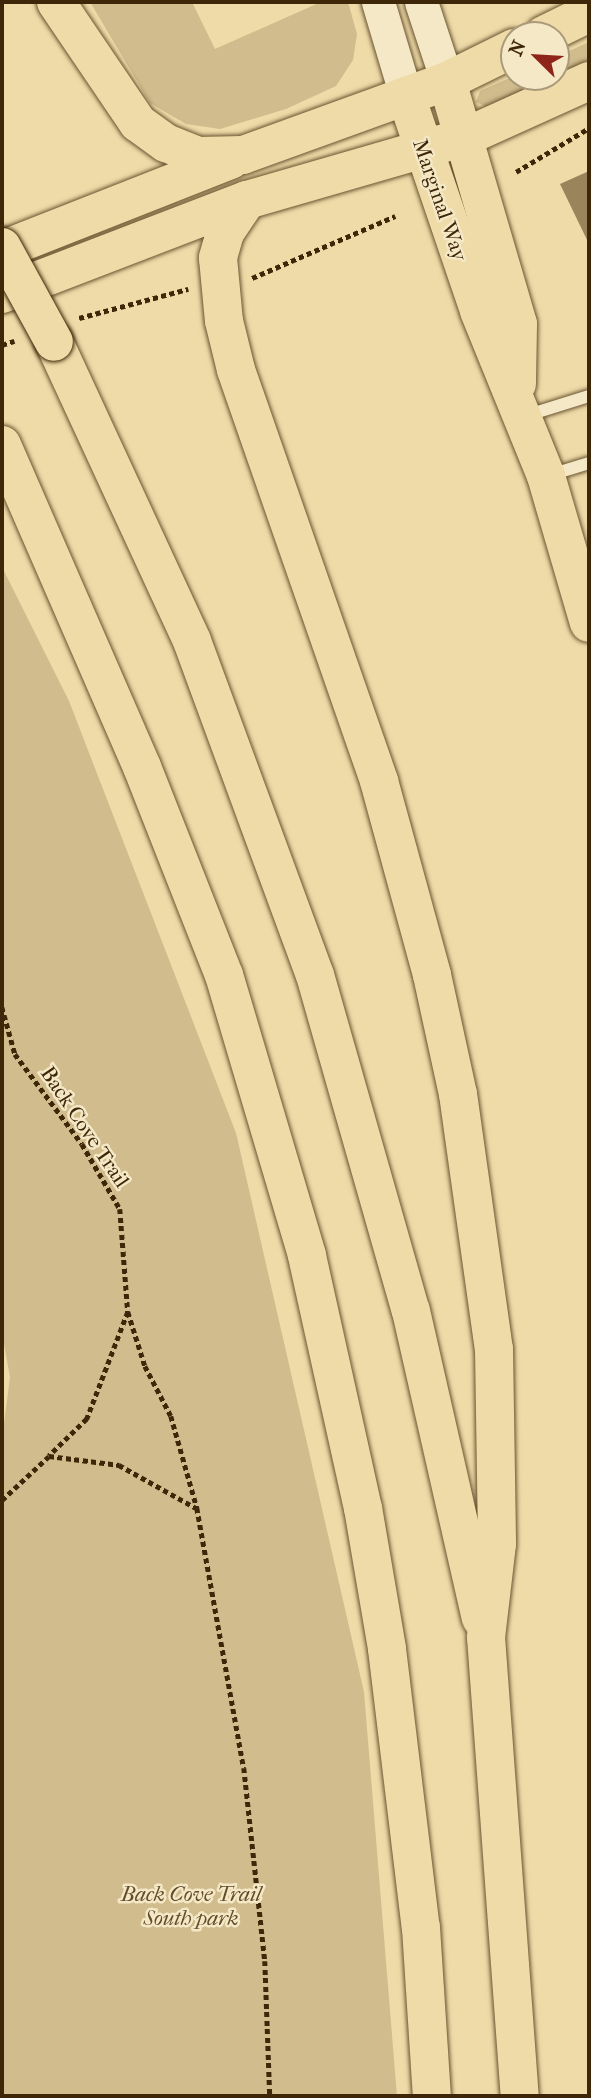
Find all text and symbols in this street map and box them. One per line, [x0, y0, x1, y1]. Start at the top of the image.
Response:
north arrow [500, 21, 570, 91]
text: N [505, 37, 531, 59]
street label: Marginal Way [407, 136, 473, 264]
street label: Back Cove Trail [35, 1062, 135, 1192]
park label: Back Cove Trail South park [121, 1881, 261, 1931]

